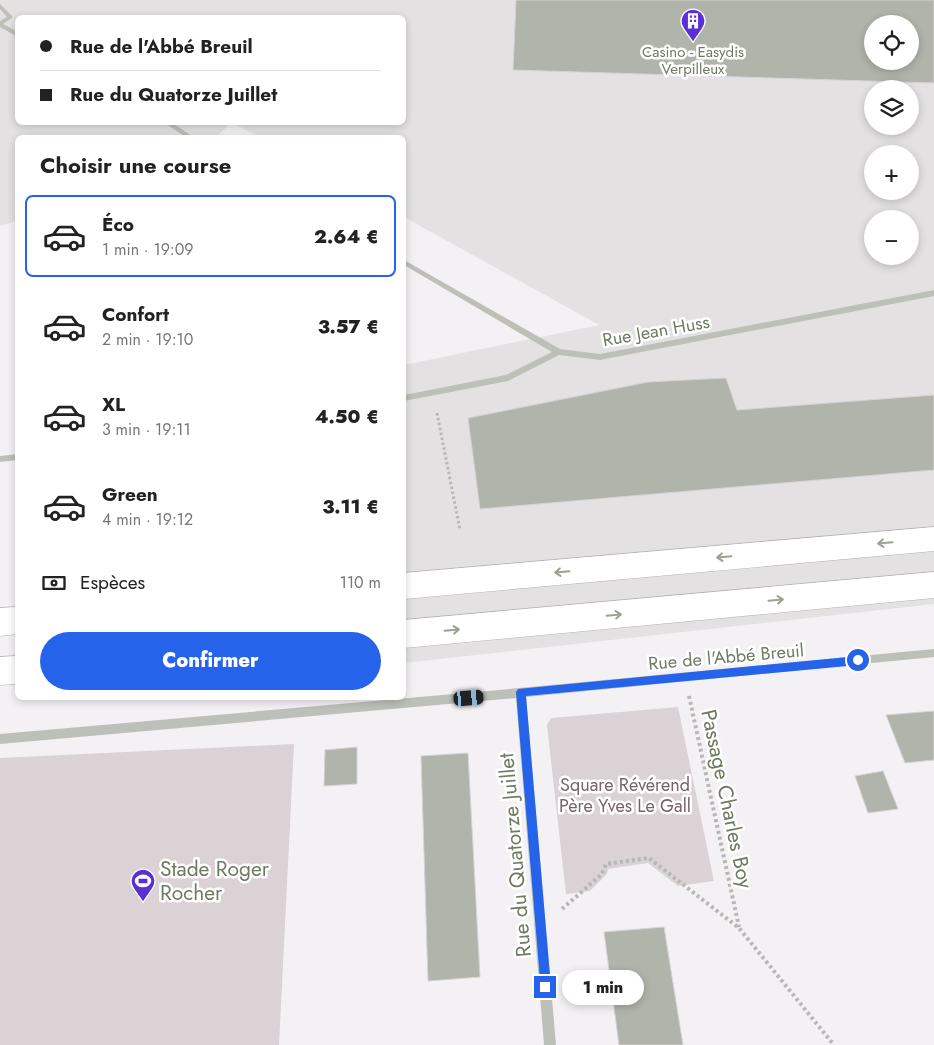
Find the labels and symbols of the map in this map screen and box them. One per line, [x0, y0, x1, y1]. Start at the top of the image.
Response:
building icon: Casino - Easydis Verpilleux [680, 8, 706, 42]
place label: Casino - Easydis Verpilleux [642, 41, 744, 80]
street label: Rue Jean Huss [600, 309, 712, 353]
one-way arrow [878, 538, 894, 548]
one-way arrow [716, 553, 732, 562]
one-way arrow [554, 567, 570, 577]
one-way arrow [768, 595, 784, 605]
one-way arrow [606, 610, 622, 620]
one-way arrow [444, 625, 460, 634]
street label: Rue de l'Abbé Breuil [647, 637, 805, 677]
route start [847, 649, 869, 671]
car [453, 689, 484, 707]
street label: Passage Charles Boy [693, 707, 761, 892]
street label: Rue du Quatorze Juillet [491, 752, 539, 958]
park label: Square Révérend Père Yves Le Gall [559, 772, 691, 819]
place label: Stade Roger Rocher [160, 854, 270, 908]
sports icon: Stade Roger Rocher [130, 868, 156, 902]
callout: 1 min [562, 970, 645, 1004]
route end [534, 976, 556, 998]

